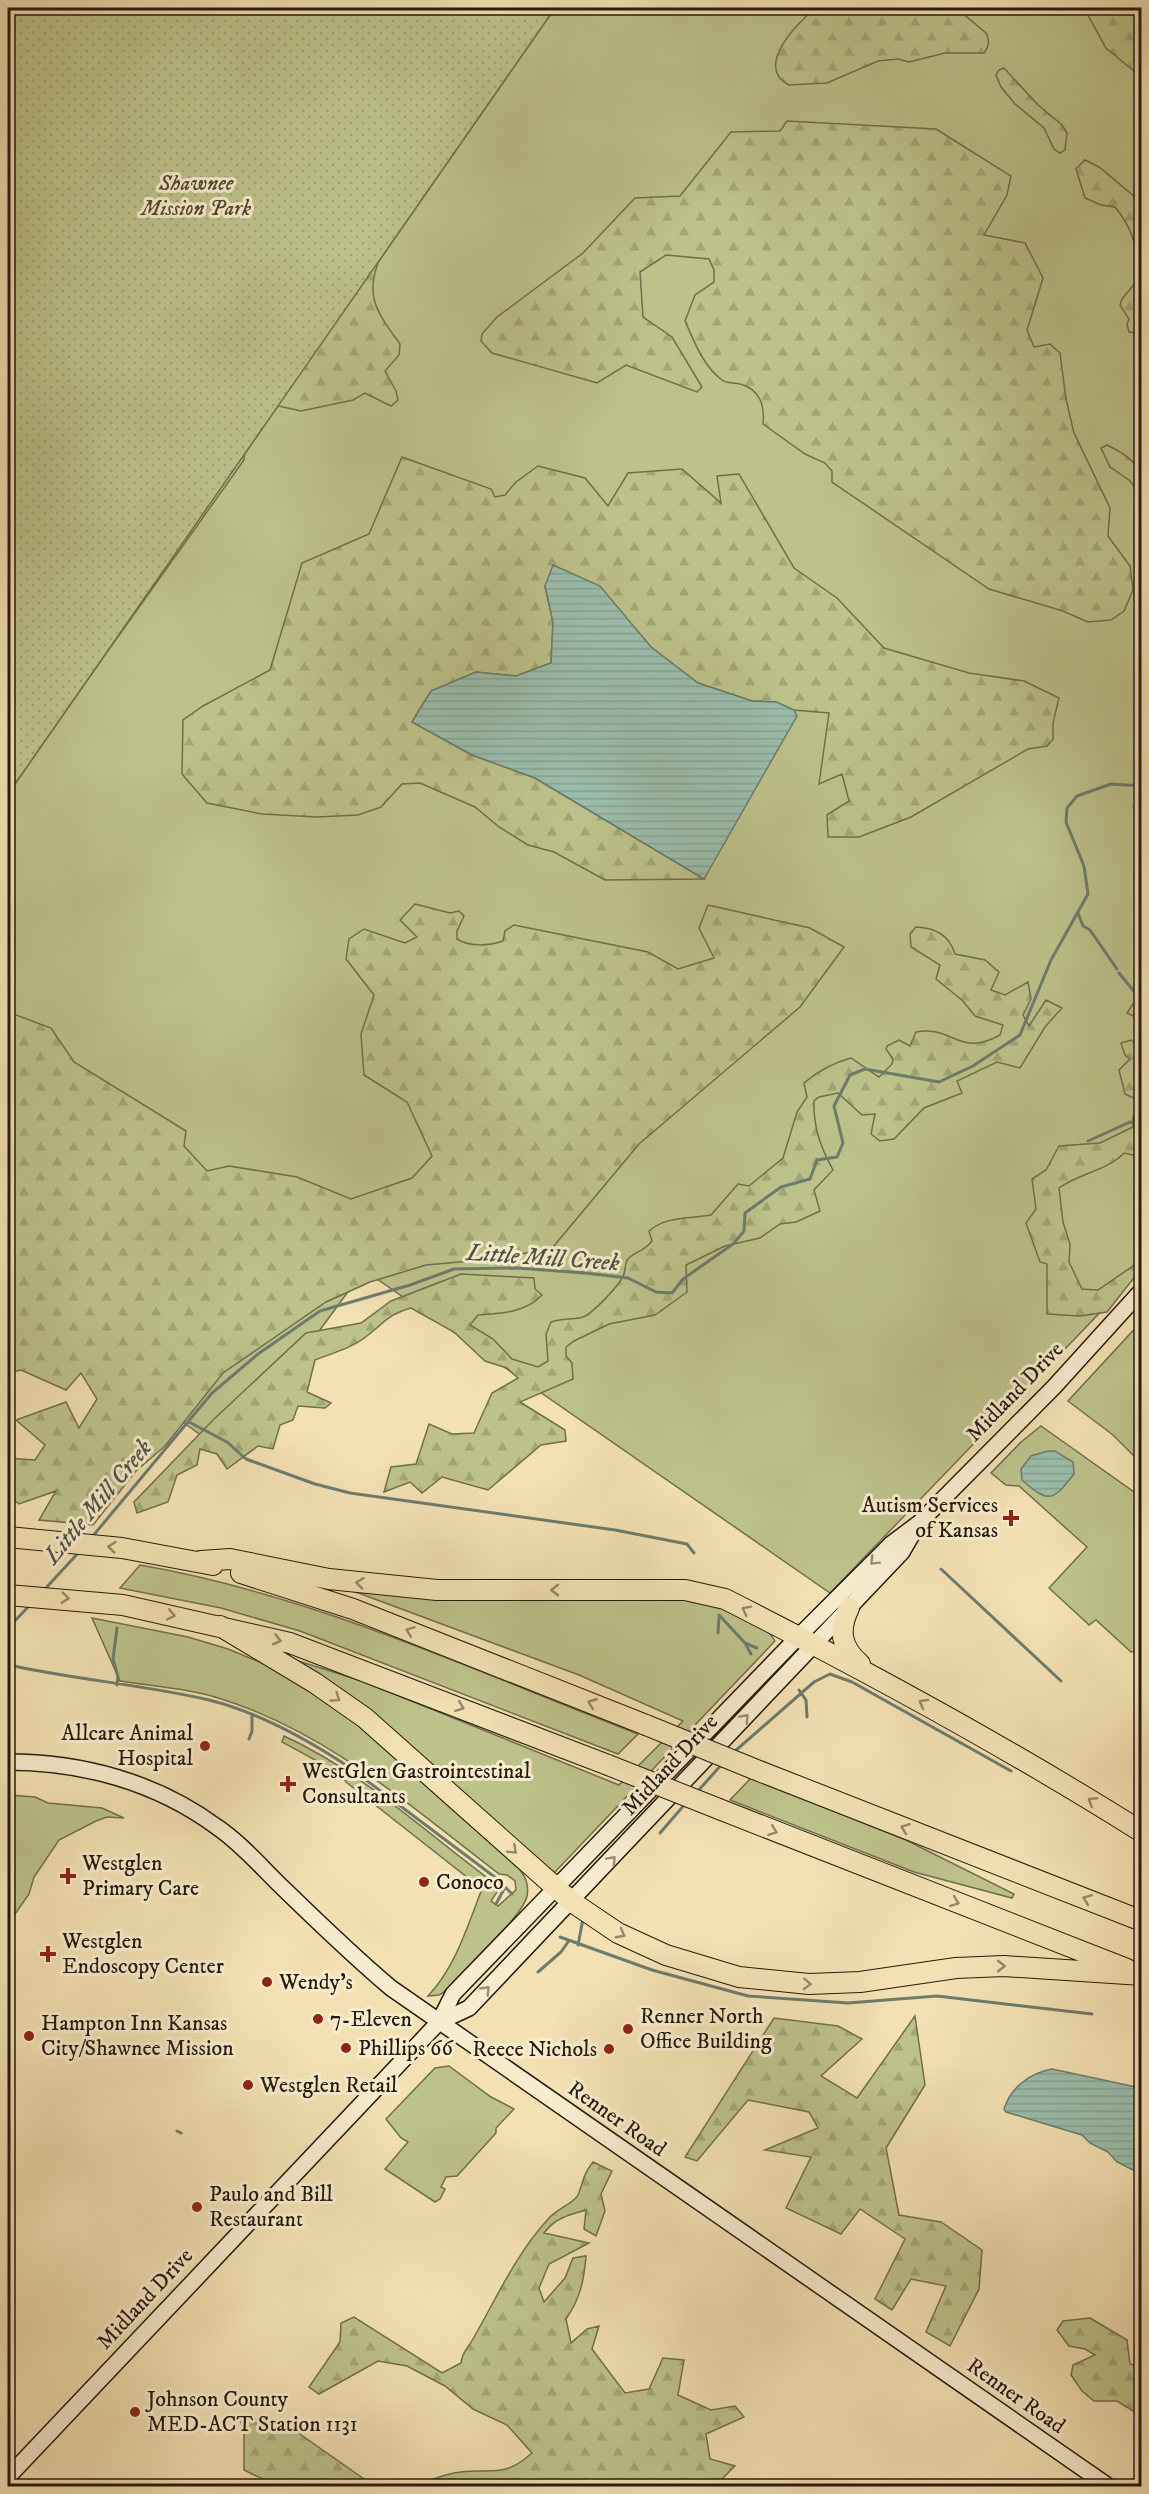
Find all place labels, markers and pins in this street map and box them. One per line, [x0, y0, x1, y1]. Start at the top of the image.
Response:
place label: Autism Services of Kansas [862, 1492, 998, 1544]
marker: Autism Services of Kansas [1002, 1509, 1020, 1527]
place label: Allcare Animal Hospital [61, 1720, 193, 1772]
marker: Allcare Animal Hospital [198, 1739, 212, 1753]
place label: WestGlen Gastrointestinal Consultants [301, 1758, 531, 1810]
marker: WestGlen Gastrointestinal Consultants [279, 1775, 297, 1793]
place label: Westglen Primary Care [81, 1850, 199, 1902]
marker: Westglen Primary Care [59, 1867, 77, 1885]
place label: Conoco [436, 1869, 504, 1896]
marker: Conoco [417, 1875, 431, 1889]
place label: Westglen Endoscopy Center [61, 1928, 225, 1980]
marker: Westglen Endoscopy Center [39, 1945, 57, 1963]
place label: Wendy's [278, 1969, 353, 1996]
marker: Wendy's [260, 1975, 274, 1989]
place label: Renner North Office Building [640, 2003, 772, 2055]
place label: 7-Eleven [330, 2006, 412, 2033]
place label: Hampton Inn Kansas City/Shawnee Mission [41, 2010, 234, 2062]
marker: 7-Eleven [311, 2012, 325, 2026]
marker: Renner North Office Building [621, 2022, 635, 2036]
marker: Hampton Inn Kansas City/Shawnee Mission [22, 2029, 36, 2043]
place label: Phillips 66 [358, 2035, 454, 2062]
place label: Reece Nichols [472, 2036, 597, 2063]
marker: Phillips 66 [339, 2041, 353, 2055]
marker: Reece Nichols [602, 2042, 616, 2056]
place label: Westglen Retail [259, 2072, 398, 2099]
marker: Westglen Retail [241, 2078, 255, 2092]
place label: Paulo and Bill Restaurant [209, 2181, 333, 2233]
marker: Paulo and Bill Restaurant [190, 2200, 204, 2214]
place label: Johnson County MED-ACT Station 1131 [145, 2386, 358, 2438]
marker: Johnson County MED-ACT Station 1131 [128, 2405, 142, 2419]

